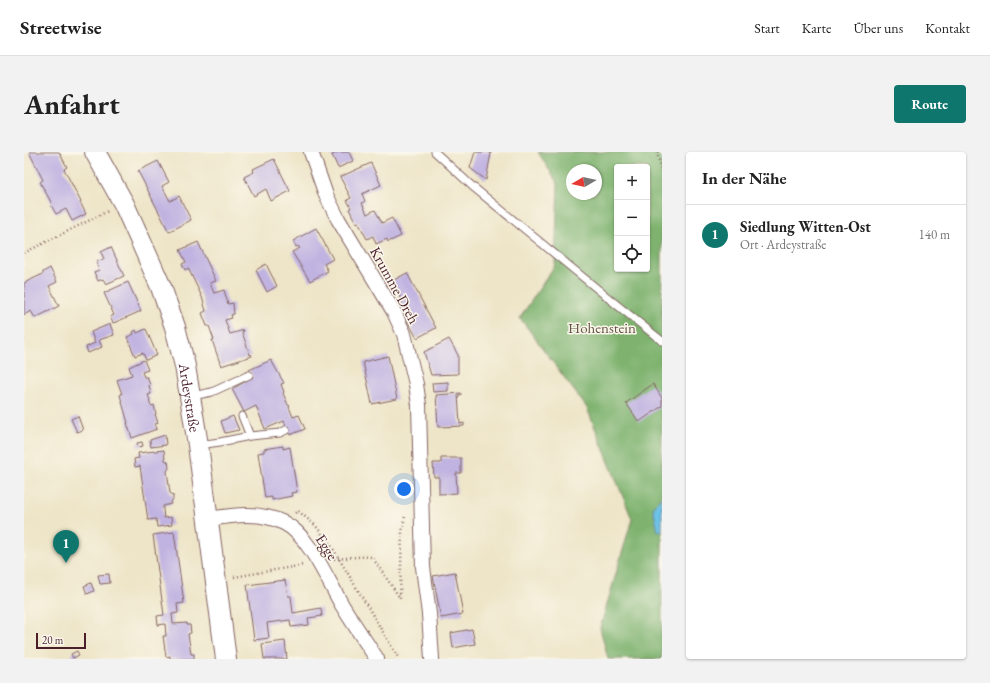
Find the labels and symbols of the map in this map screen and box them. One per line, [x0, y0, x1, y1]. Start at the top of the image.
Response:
north arrow [566, 164, 602, 200]
street label: Krumme Dreh [366, 243, 424, 327]
park label: Hohenstein [568, 318, 636, 337]
street label: Ardeystraße [175, 361, 205, 433]
your location [394, 479, 414, 499]
pin: 1 [53, 530, 79, 563]
street label: Egge [312, 530, 342, 564]
scale bar [36, 631, 86, 650]

